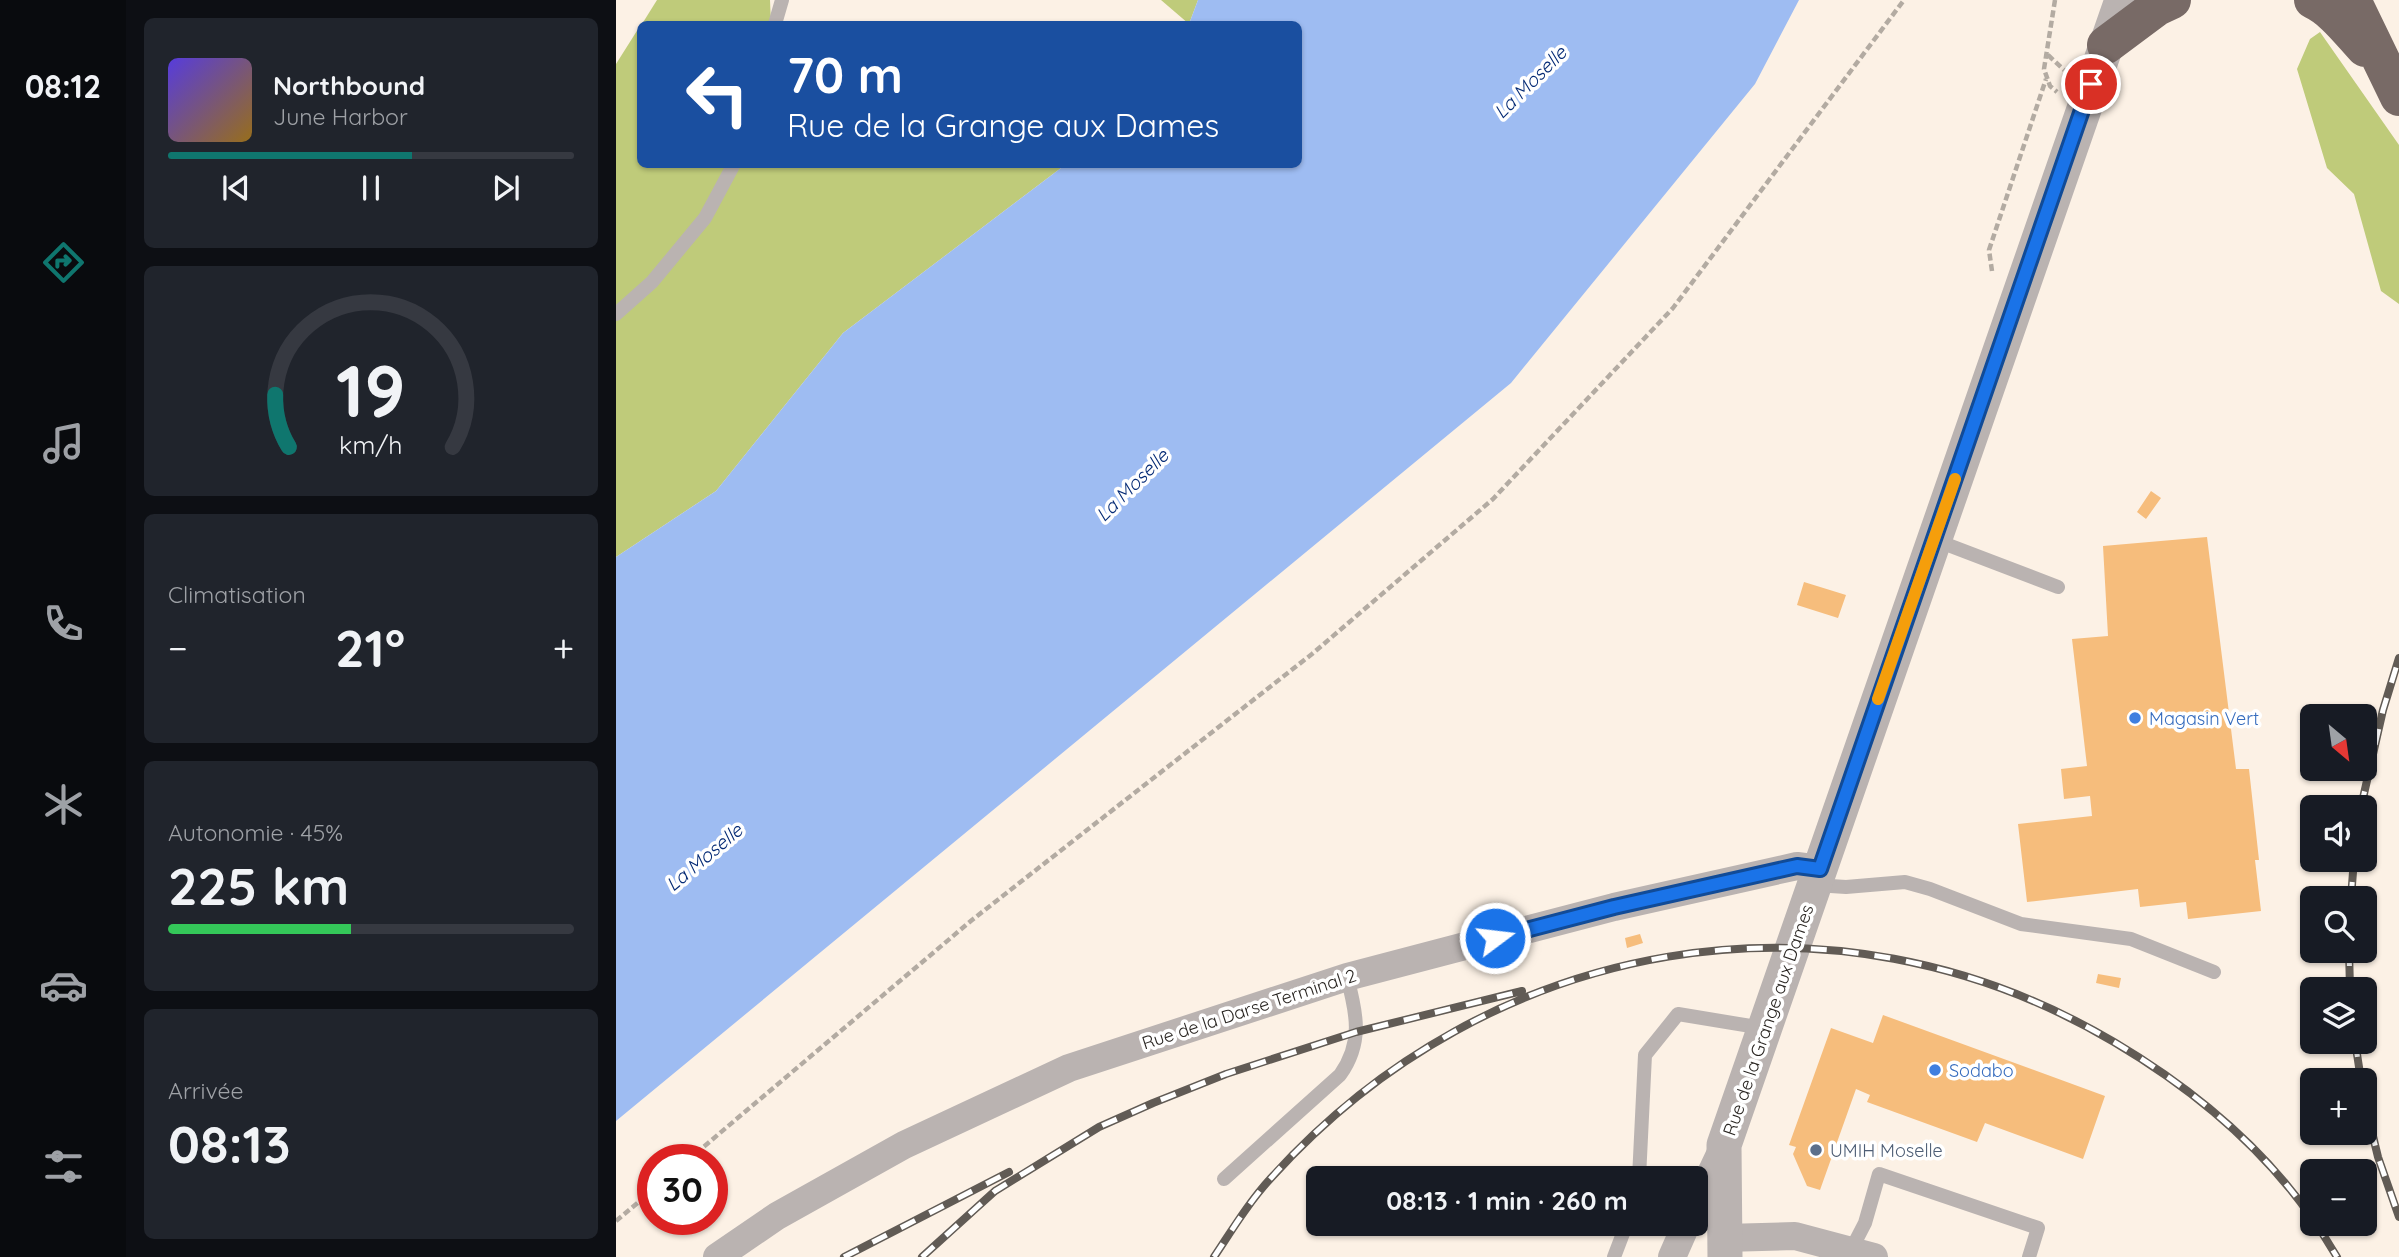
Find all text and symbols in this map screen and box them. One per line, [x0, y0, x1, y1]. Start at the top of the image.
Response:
water label: La Moselle [1489, 40, 1572, 123]
text: 70 m [787, 44, 903, 105]
icon: left [672, 49, 763, 140]
pin [2061, 54, 2121, 114]
icon: arrive [2072, 65, 2110, 103]
text: 08:12 [25, 66, 101, 106]
text: Northbound [273, 69, 425, 102]
text: June Harbor [273, 102, 408, 131]
text: Rue de la Grange aux Dames [787, 105, 1219, 145]
icon: previous [217, 169, 255, 207]
icon: pause [352, 169, 390, 207]
icon: next [487, 169, 525, 207]
icon: directions [39, 238, 88, 287]
text: 19 [336, 344, 406, 435]
icon: music [39, 419, 88, 468]
text: km/h [339, 428, 403, 459]
water label: La Moselle [1091, 443, 1174, 526]
text: Climatisation [168, 580, 306, 609]
icon: phone [39, 599, 88, 648]
text: 21° [335, 615, 405, 680]
text: − [168, 624, 188, 672]
text: + [553, 624, 574, 672]
north arrow [2300, 704, 2376, 780]
map controls [2300, 704, 2377, 1236]
place label: Magasin Vert [2149, 707, 2259, 730]
marker: Magasin Vert [2127, 710, 2143, 726]
icon: climate [39, 780, 88, 829]
button: sound [2300, 795, 2377, 872]
water label: La Moselle [661, 817, 748, 896]
text: Autonomie · 45% [168, 818, 343, 847]
text: 225 km [168, 853, 349, 918]
button: search [2300, 886, 2377, 963]
position arrow [1458, 901, 1532, 975]
street label: Rue de la Grange aux Dames [1718, 901, 1818, 1139]
icon: car [39, 961, 88, 1010]
street label: Rue de la Darse Terminal 2 [1139, 963, 1359, 1055]
button: layers [2300, 977, 2377, 1054]
place label: Sodabo [1949, 1059, 2014, 1082]
marker: Sodabo [1927, 1062, 1943, 1078]
button: + [2300, 1068, 2377, 1145]
text: Arrivée [168, 1076, 244, 1105]
text: 08:13 [168, 1111, 291, 1176]
place label: UMIH Moselle [1830, 1139, 1943, 1162]
icon: filters [39, 1142, 88, 1191]
marker: UMIH Moselle [1808, 1142, 1824, 1158]
speed limit sign: 30 [637, 1144, 728, 1235]
button: − [2300, 1159, 2377, 1236]
text: 08:13 · 1 min · 260 m [1386, 1184, 1628, 1217]

